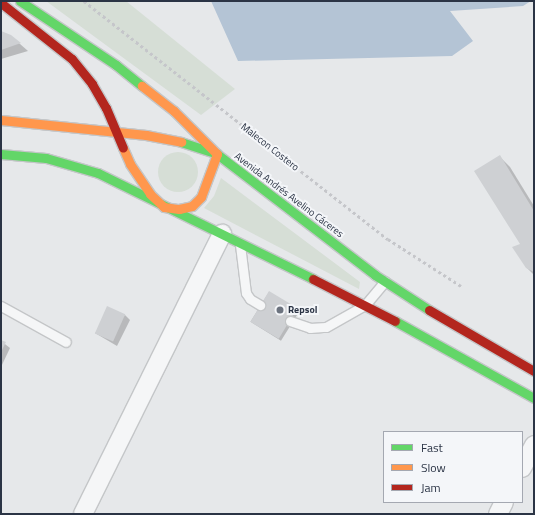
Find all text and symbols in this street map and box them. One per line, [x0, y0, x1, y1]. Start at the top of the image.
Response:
street label: Malecon Costero [239, 121, 301, 173]
street label: Avenida Andrés Avelino Cáceres [232, 150, 346, 240]
place label: Repsol [288, 304, 317, 316]
marker: Repsol [275, 305, 285, 315]
legend [383, 431, 523, 503]
text: Fast [421, 438, 443, 457]
text: Slow [421, 458, 446, 477]
text: Jam [421, 478, 441, 497]

